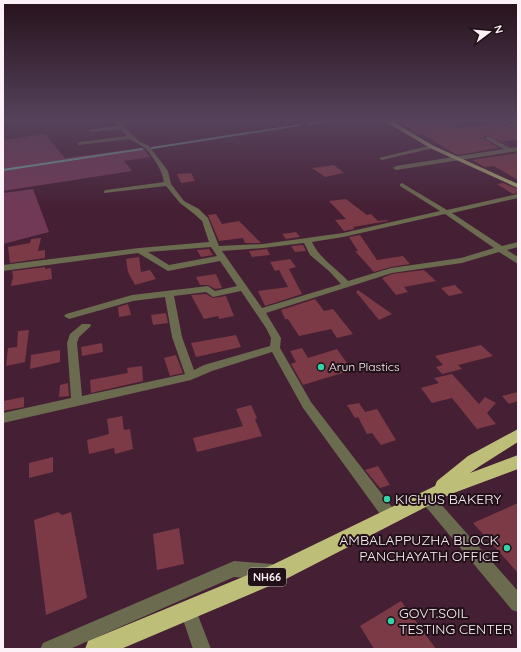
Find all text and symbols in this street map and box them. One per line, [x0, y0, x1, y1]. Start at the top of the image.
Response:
north arrow [469, 12, 509, 52]
text: N [491, 23, 506, 35]
place label: Arun Plastics [329, 359, 400, 374]
marker: Arun Plastics [316, 362, 326, 372]
place label: KICHUS BAKERY [395, 490, 501, 508]
marker: KICHUS BAKERY [382, 494, 392, 504]
place label: AMBALAPPUZHA BLOCK PANCHAYATH OFFICE [339, 531, 499, 565]
marker: AMBALAPPUZHA BLOCK PANCHAYATH OFFICE [502, 543, 512, 553]
road number: NH66 [248, 568, 286, 586]
place label: GOVT.SOIL TESTING CENTER [399, 604, 512, 638]
marker: GOVT.SOIL TESTING CENTER [386, 616, 396, 626]

